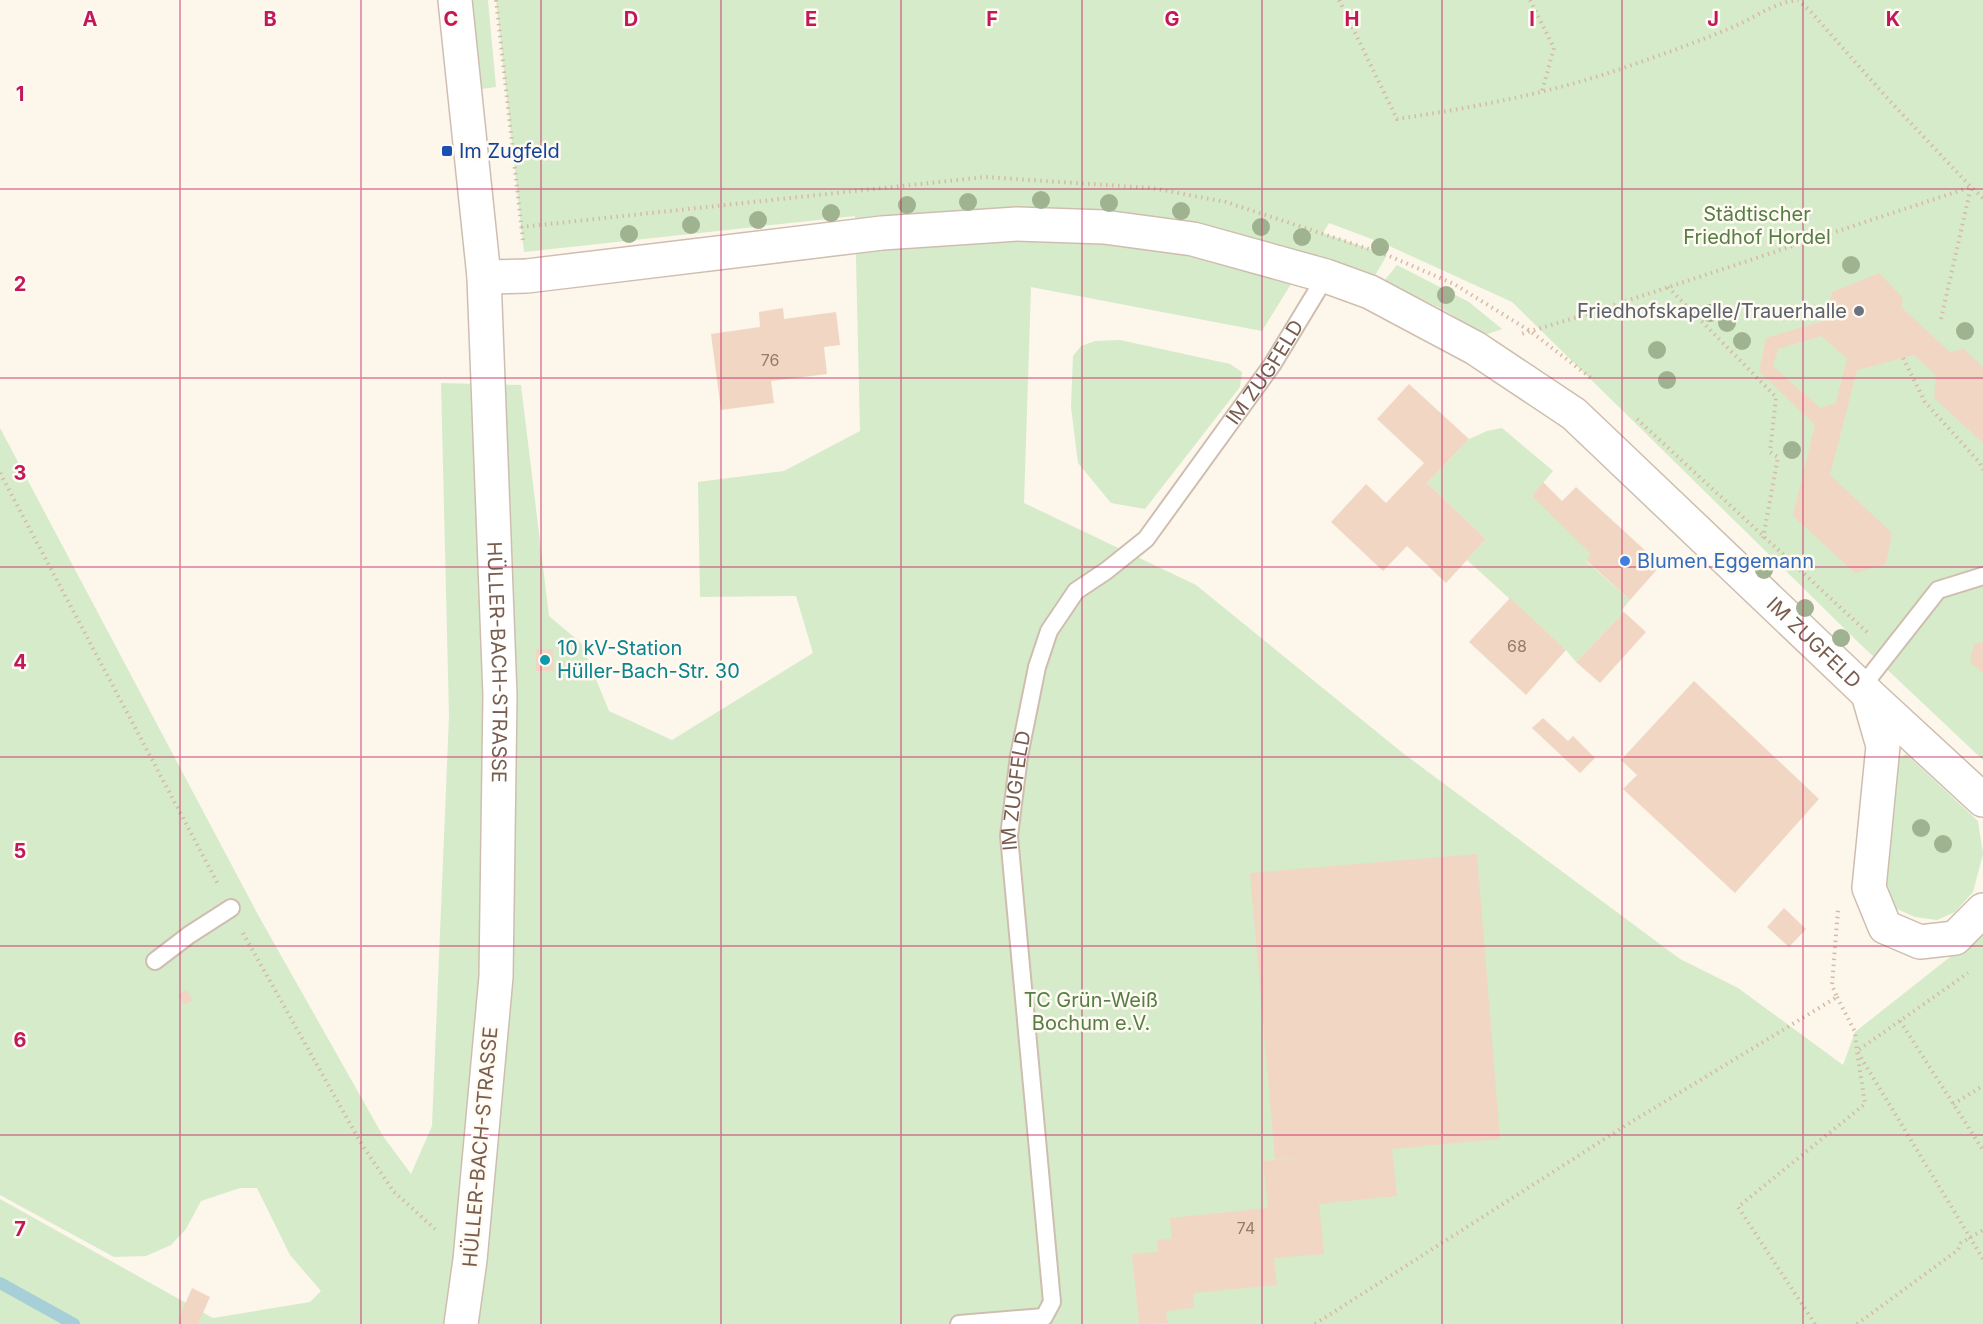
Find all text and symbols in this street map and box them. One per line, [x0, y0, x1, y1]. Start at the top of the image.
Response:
text: A [83, 7, 98, 31]
text: B [263, 7, 277, 31]
text: C [444, 7, 458, 31]
text: D [624, 7, 638, 31]
text: E [805, 7, 817, 31]
text: F [986, 7, 998, 31]
text: G [1164, 7, 1180, 31]
text: H [1345, 7, 1359, 31]
text: I [1529, 7, 1535, 31]
text: J [1707, 7, 1719, 31]
text: K [1886, 7, 1900, 31]
text: 1 [16, 82, 24, 106]
place label: Im Zugfeld [459, 139, 560, 163]
marker: Im Zugfeld [440, 144, 454, 158]
park label: Städtischer Friedhof Hordel [1683, 202, 1831, 249]
text: 2 [14, 272, 26, 296]
place label: Friedhofskapelle/Trauerhalle [1577, 299, 1847, 323]
marker: Friedhofskapelle/Trauerhalle [1852, 304, 1866, 318]
street label: IM ZUGFELD [1221, 316, 1308, 429]
house number: 76 [761, 350, 779, 370]
text: 3 [14, 461, 26, 485]
street label: HÜLLER-BACH-STRASSE [482, 541, 512, 783]
place label: Blumen Eggemann [1637, 549, 1814, 573]
marker: Blumen Eggemann [1618, 554, 1632, 568]
street label: IM ZUGFELD [1762, 592, 1866, 693]
place label: 10 kV-Station Hüller-Bach-Str. 30 [557, 636, 740, 683]
house number: 68 [1507, 636, 1527, 656]
text: 4 [13, 650, 27, 674]
marker: 10 kV-Station Hüller-Bach-Str. 30 [538, 653, 552, 667]
street label: IM ZUGFELD [996, 728, 1036, 852]
text: 5 [14, 839, 26, 863]
park label: TC Grün-Weiß Bochum e.V. [1024, 988, 1158, 1035]
street label: HÜLLER-BACH-STRASSE [458, 1026, 502, 1268]
text: 6 [14, 1028, 27, 1052]
text: 7 [14, 1217, 26, 1241]
house number: 74 [1237, 1218, 1255, 1238]

